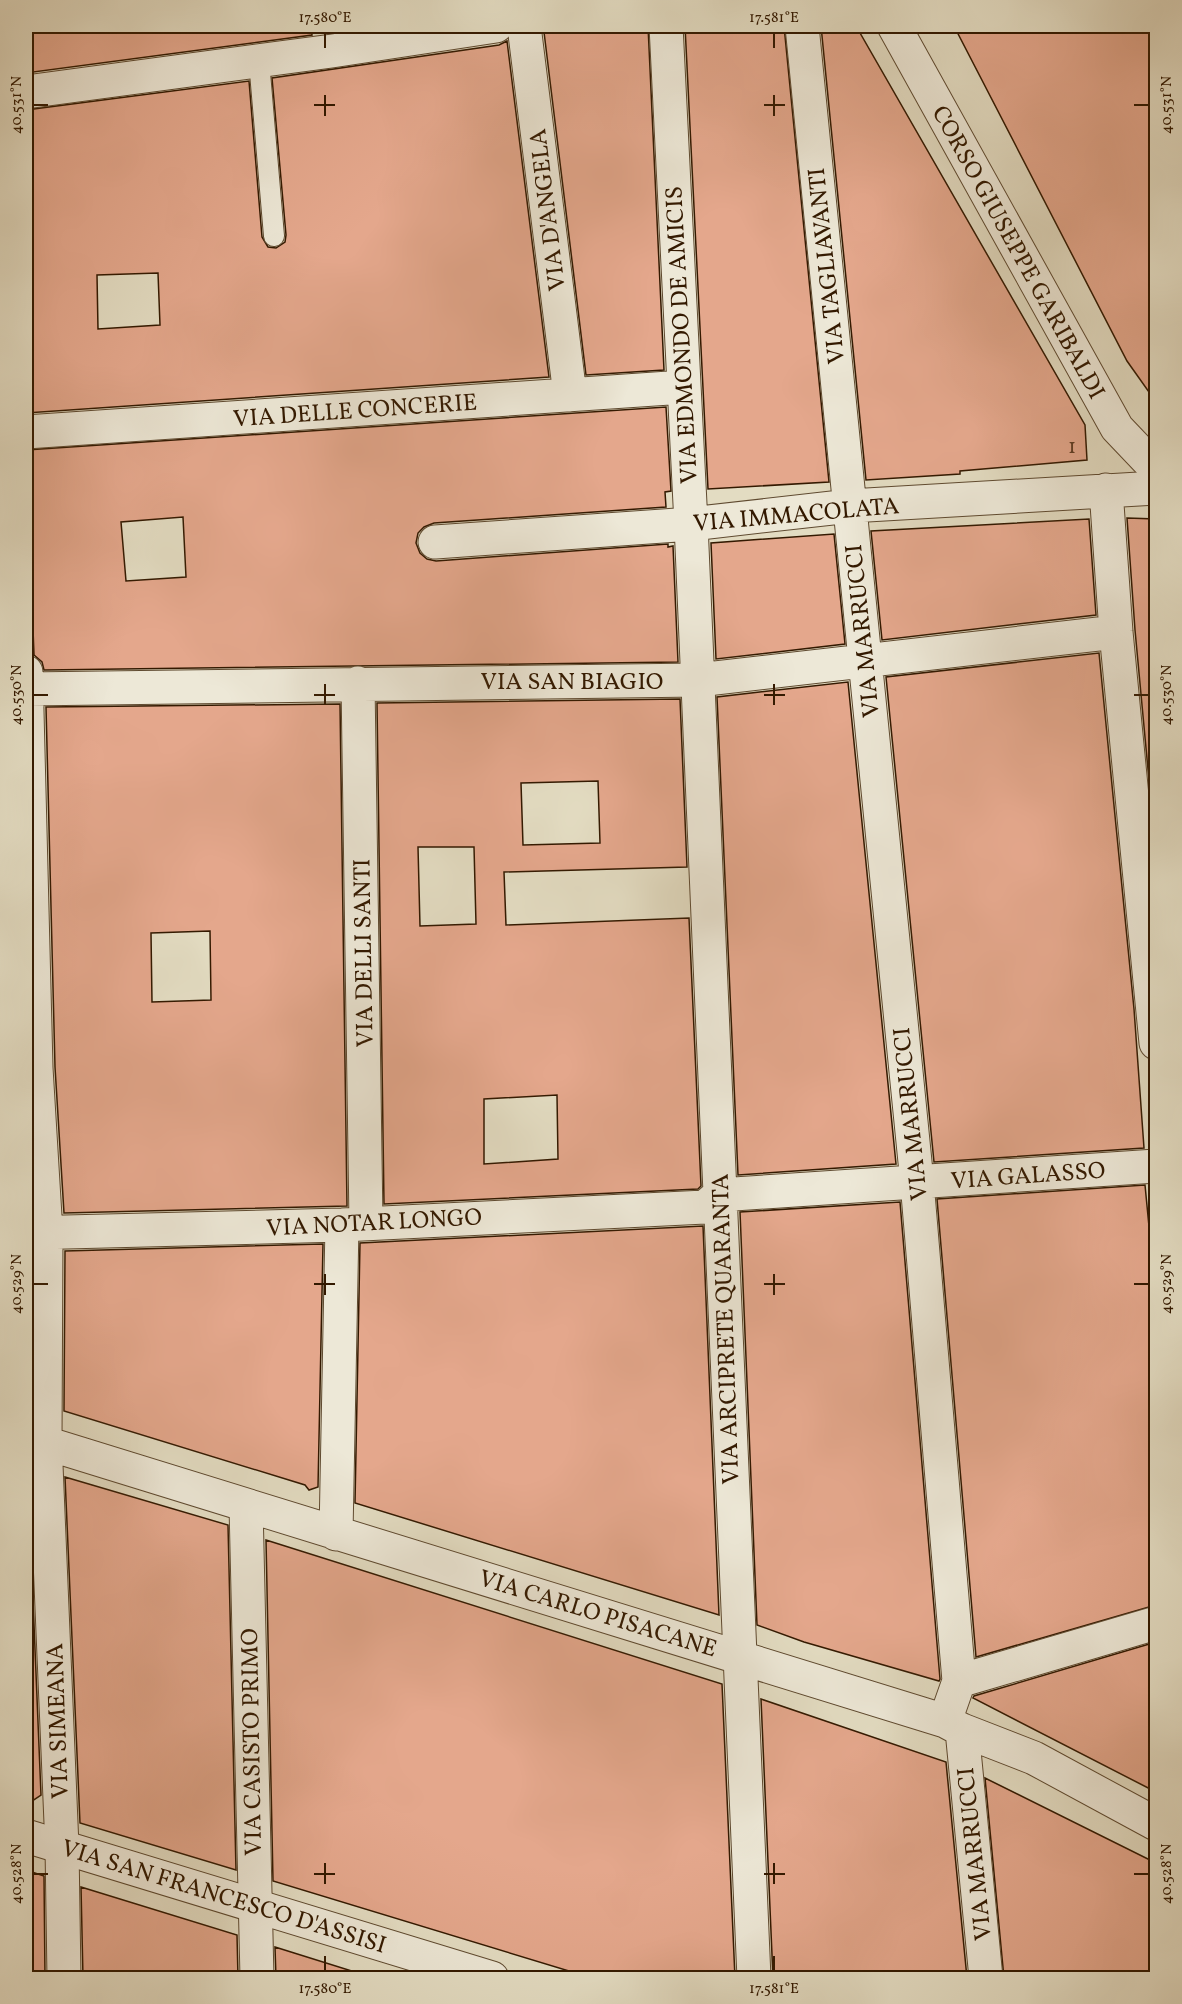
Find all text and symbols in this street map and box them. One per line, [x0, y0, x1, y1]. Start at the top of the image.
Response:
text: 17.580°E [298, 8, 352, 29]
text: 17.581°E [749, 8, 799, 29]
text: 40.531°N [7, 76, 28, 134]
text: 40.531°N [1157, 76, 1178, 134]
street label: CORSO GIUSEPPE GARIBALDI [922, 100, 1112, 406]
street label: VIA D'ANGELA [522, 127, 576, 293]
street label: VIA TAGLIAVANTI [801, 166, 855, 366]
street label: VIA EDMONDO DE AMICIS [658, 185, 708, 485]
street label: VIA DELLE CONCERIE [232, 387, 478, 437]
house number: 1 [1068, 433, 1076, 462]
street label: VIA IMMACOLATA [692, 490, 901, 542]
street label: VIA MARRUCCI [838, 542, 890, 719]
text: 40.530°N [7, 665, 28, 725]
text: 40.530°N [1157, 665, 1178, 725]
street label: VIA SAN BIAGIO [481, 666, 663, 700]
street label: VIA DELLI SANTI [346, 858, 384, 1048]
street label: VIA MARRUCCI [886, 1025, 938, 1202]
street label: VIA GALASSO [950, 1155, 1107, 1199]
street label: VIA ARCIPRETE QUARANTA [705, 1173, 749, 1485]
street label: VIA NOTAR LONGO [265, 1201, 483, 1247]
text: 40.529°N [7, 1254, 28, 1314]
text: 40.529°N [1157, 1254, 1178, 1314]
street label: VIA CARLO PISACANE [474, 1562, 721, 1667]
street label: VIA CASISTO PRIMO [234, 1628, 272, 1856]
street label: VIA SIMEANA [39, 1642, 79, 1800]
street label: VIA MARRUCCI [950, 1765, 1002, 1942]
street label: VIA SAN FRANCESCO D'ASSISI [57, 1832, 390, 1964]
text: 40.528°N [7, 1844, 28, 1904]
text: 40.528°N [1157, 1844, 1178, 1904]
text: 17.580°E [298, 1979, 352, 2000]
text: 17.581°E [749, 1979, 799, 2000]

